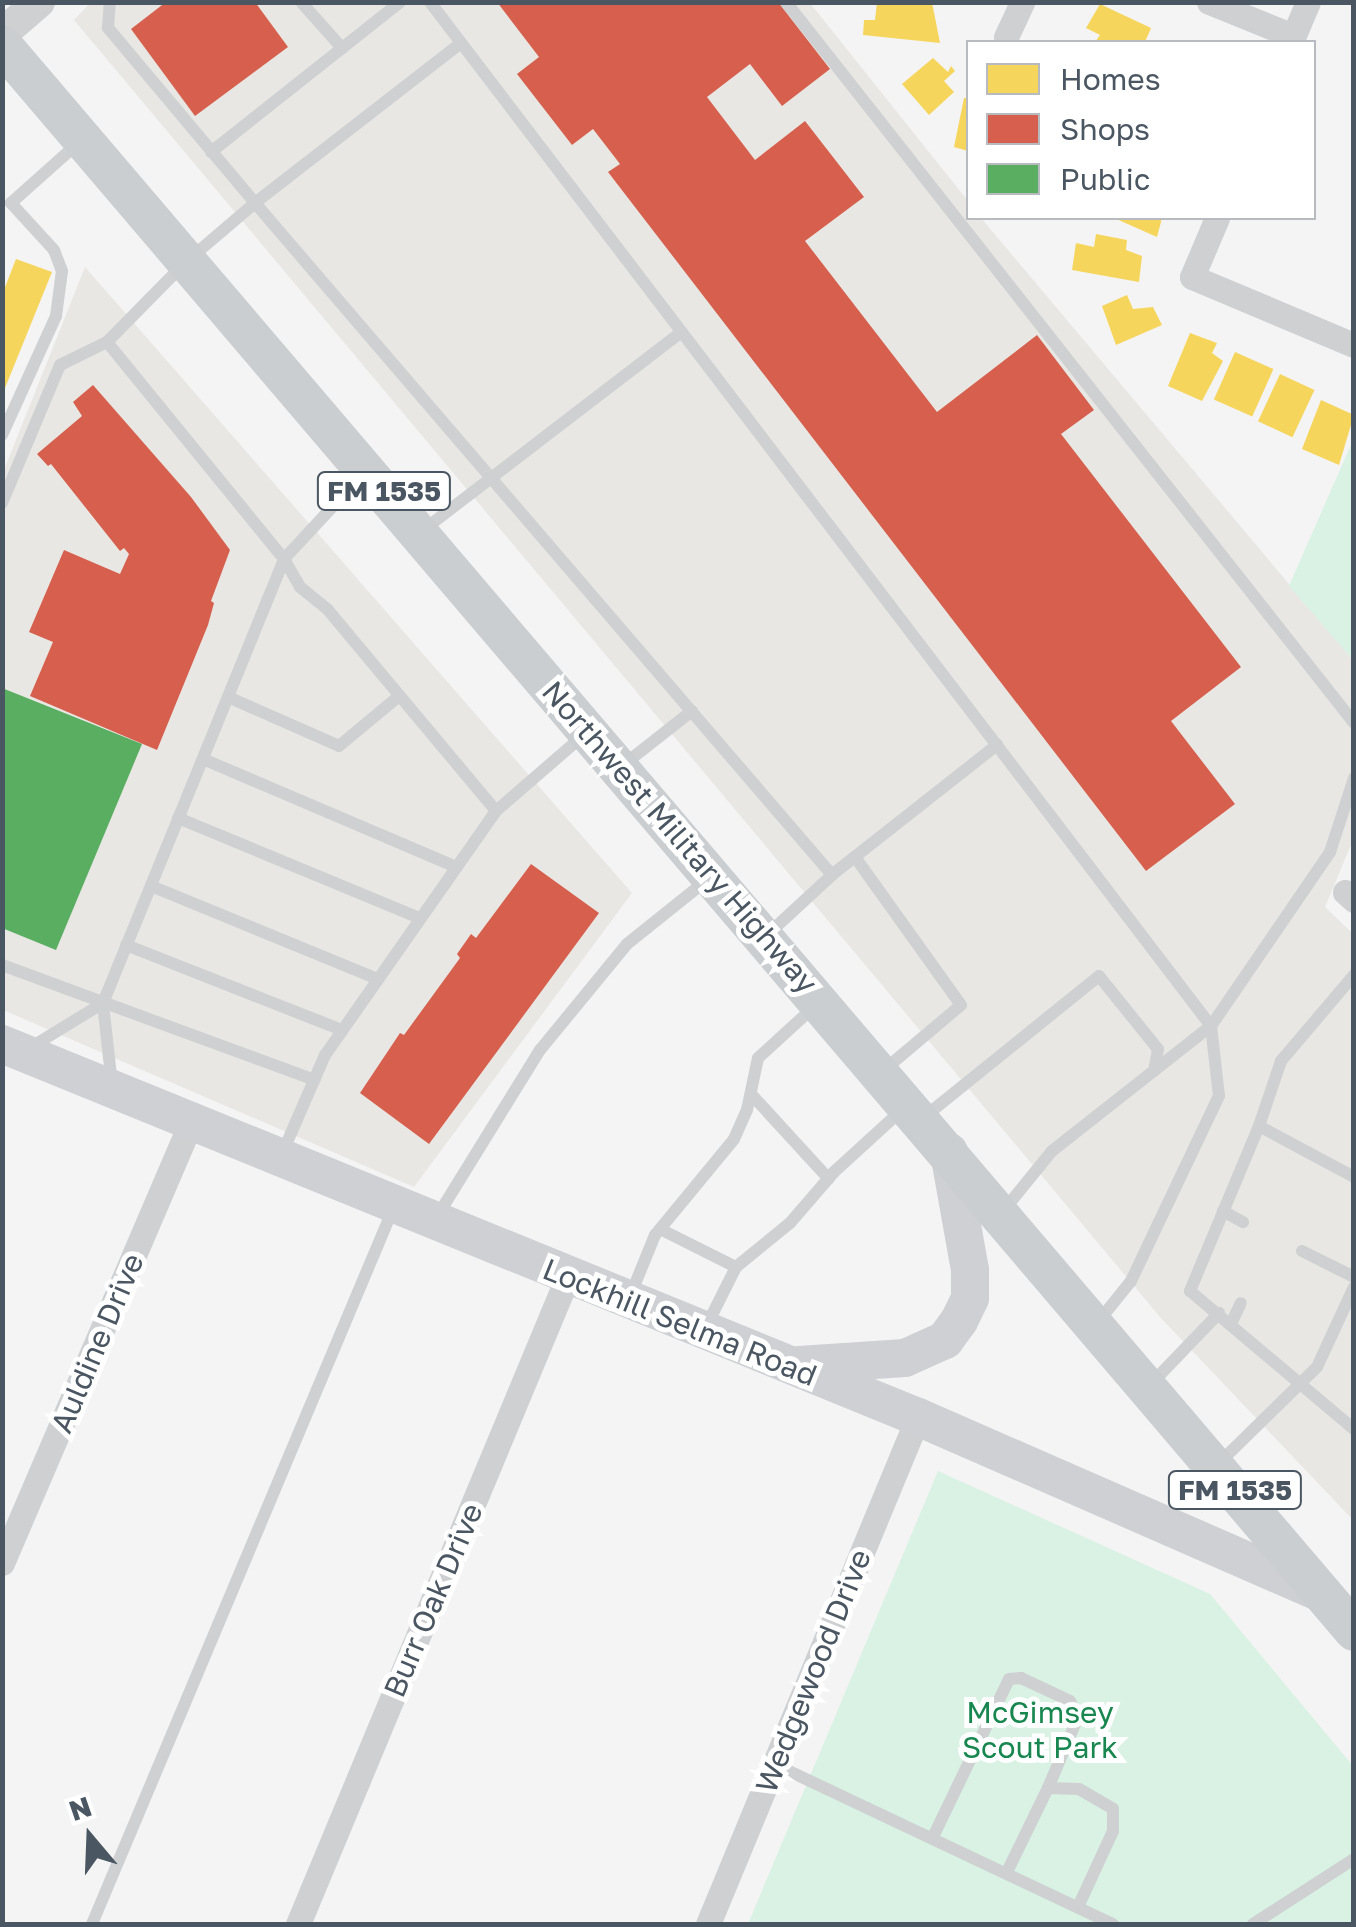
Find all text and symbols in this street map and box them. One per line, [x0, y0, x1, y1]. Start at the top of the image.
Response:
legend [966, 40, 1316, 220]
text: Homes [1060, 61, 1161, 97]
text: Shops [1060, 111, 1150, 147]
text: Public [1060, 161, 1150, 197]
road number: FM 1535 [316, 468, 452, 514]
street label: Northwest Military Highway [535, 674, 825, 1000]
street label: Auldine Drive [43, 1248, 151, 1438]
street label: Lockhill Selma Road [538, 1251, 822, 1393]
road number: FM 1535 [1168, 1467, 1302, 1513]
street label: Burr Oak Drive [376, 1498, 490, 1702]
street label: Wedgewood Drive [748, 1544, 878, 1798]
park label: McGimsey Scout Park [962, 1694, 1118, 1764]
north arrow [40, 1787, 140, 1887]
text: N [65, 1789, 96, 1827]

